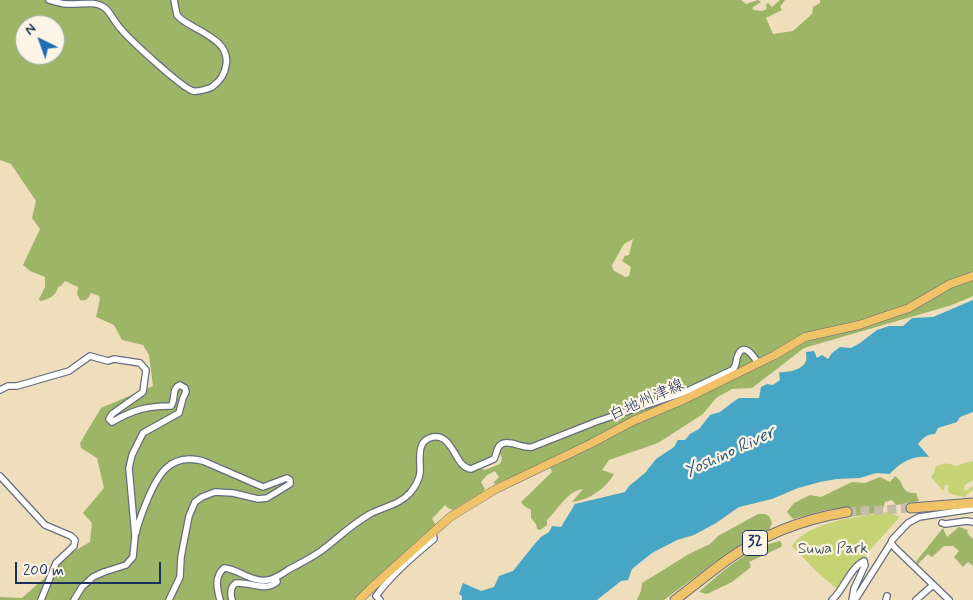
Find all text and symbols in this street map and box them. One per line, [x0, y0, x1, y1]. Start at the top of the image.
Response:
north arrow [15, 15, 65, 65]
text: N [21, 20, 40, 39]
street label: 白地州津線 [607, 376, 687, 426]
water label: Yoshino River [681, 422, 779, 484]
road number: 32 [742, 530, 768, 556]
park label: Suwa Park [798, 540, 868, 560]
scale bar [18, 552, 164, 584]
text: 200 m [23, 561, 64, 581]

